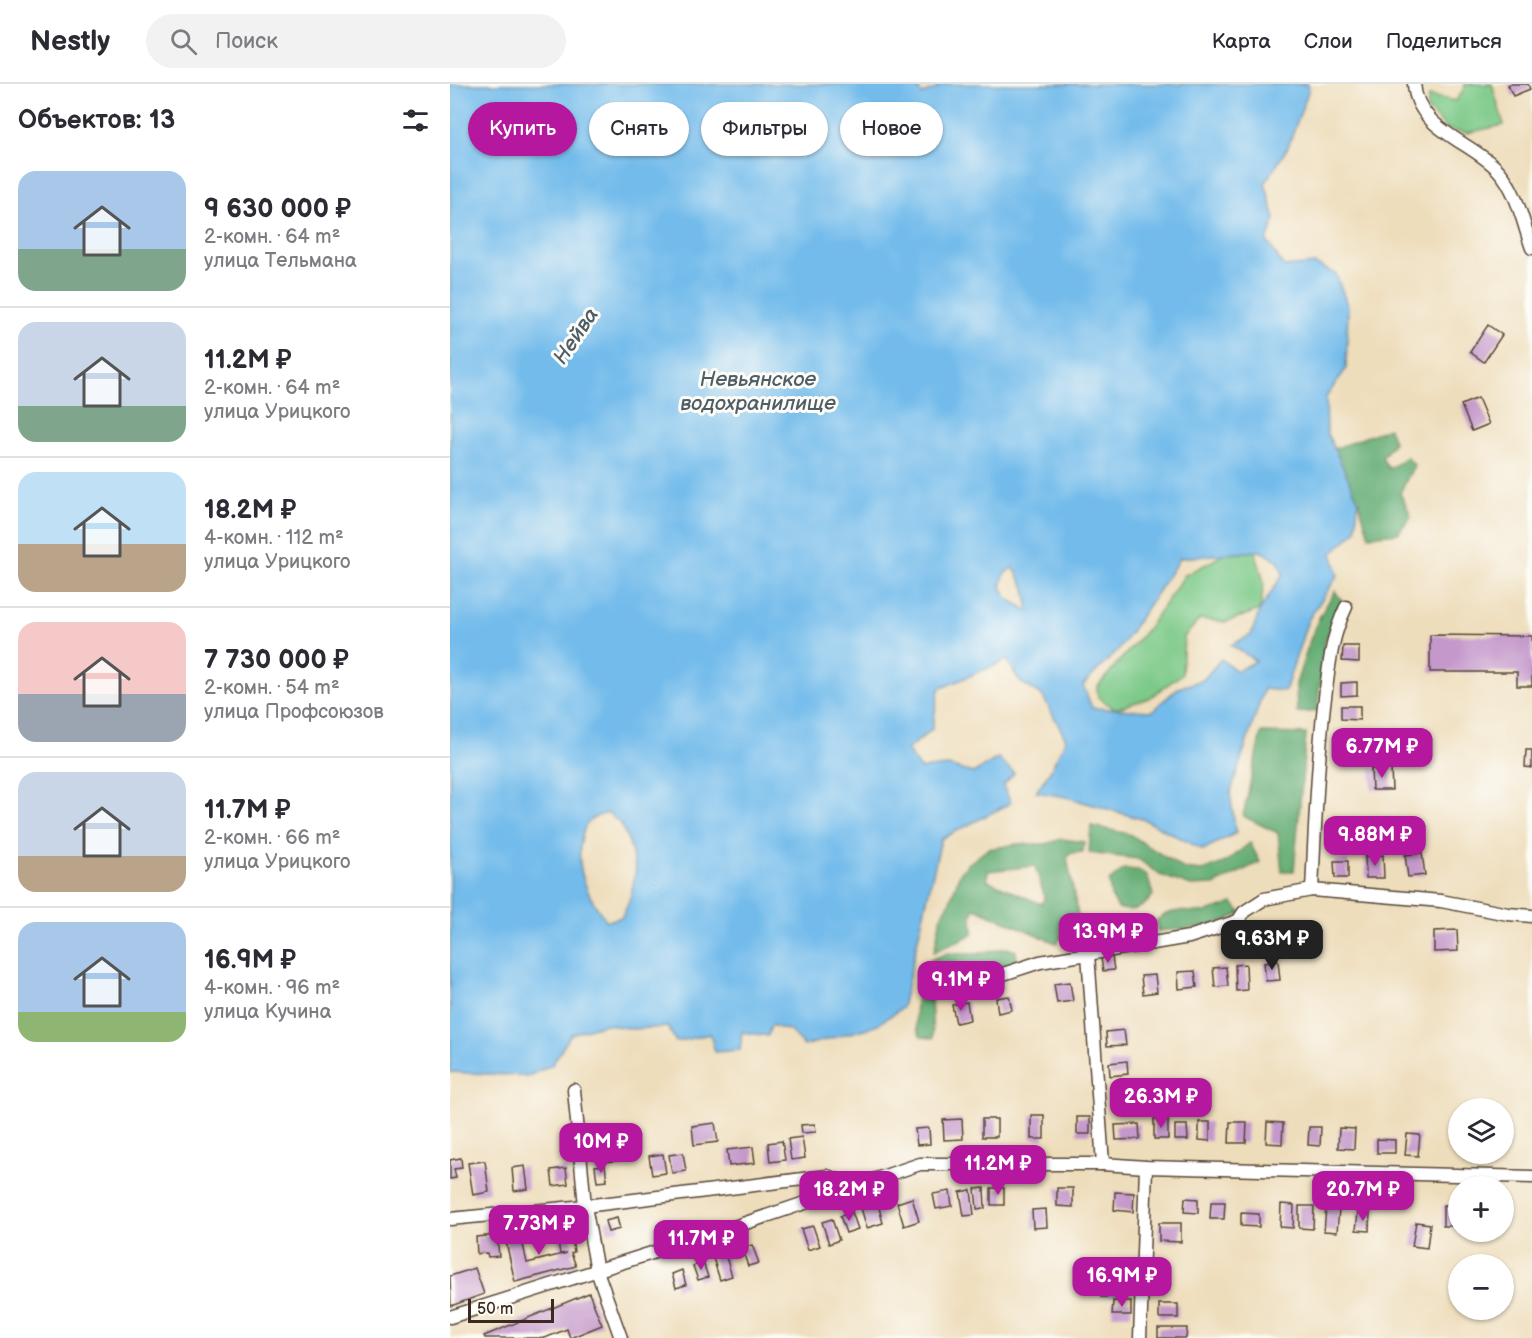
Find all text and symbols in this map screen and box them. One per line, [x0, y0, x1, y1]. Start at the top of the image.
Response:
search box [146, 14, 566, 68]
text: Nestly [30, 25, 110, 58]
icon: search [167, 25, 200, 58]
text: Поиск [215, 28, 278, 55]
text: Карта [1212, 29, 1271, 54]
text: Слои [1304, 29, 1353, 54]
text: Поделиться [1386, 29, 1502, 54]
chip: Купить [468, 102, 577, 156]
chip: Снять [589, 102, 689, 156]
chip: Фильтры [701, 102, 828, 156]
chip: Новое [840, 102, 943, 156]
icon: filters [399, 104, 432, 137]
text: Объектов: 13 [18, 105, 175, 136]
text: 9 630 000 ₽ [204, 194, 351, 225]
icon: home [66, 195, 138, 267]
text: 2-комн. · 64 m² [204, 225, 340, 249]
text: улица Тельмана [204, 249, 357, 273]
water label: Нейва [548, 303, 604, 369]
text: 11.2M ₽ [204, 345, 292, 376]
icon: home [66, 346, 138, 418]
water label: Невьянское водохранилище [680, 367, 836, 416]
text: 2-комн. · 64 m² [204, 376, 340, 400]
text: улица Урицкого [204, 400, 351, 424]
text: 18.2M ₽ [204, 495, 296, 526]
icon: home [66, 496, 138, 568]
text: 4-комн. · 112 m² [204, 526, 344, 550]
text: улица Урицкого [204, 550, 351, 574]
text: 7 730 000 ₽ [204, 645, 349, 676]
icon: home [66, 646, 138, 718]
text: 2-комн. · 54 m² [204, 676, 340, 700]
text: улица Профсоюзов [204, 700, 384, 724]
pin: 6.77M ₽ [1327, 728, 1437, 779]
text: 6.77M ₽ [1346, 735, 1418, 759]
text: 11.7M ₽ [204, 795, 291, 826]
icon: home [66, 796, 138, 868]
pin: 9.88M ₽ [1320, 816, 1430, 867]
text: 9.88M ₽ [1338, 823, 1412, 847]
text: 2-комн. · 66 m² [204, 826, 340, 850]
text: улица Урицкого [204, 850, 351, 874]
pin: 13.9M ₽ [1053, 913, 1163, 964]
text: 13.9M ₽ [1073, 920, 1143, 944]
pin: 9.63M ₽ [1217, 920, 1327, 971]
text: 9.63M ₽ [1235, 927, 1309, 951]
text: 16.9M ₽ [204, 945, 296, 976]
icon: home [66, 946, 138, 1018]
pin: 9.1M ₽ [912, 961, 1010, 1012]
text: 9.1M ₽ [932, 968, 990, 992]
text: 4-комн. · 96 m² [204, 976, 340, 1000]
text: улица Кучина [204, 1000, 332, 1024]
pin: 26.3M ₽ [1106, 1078, 1216, 1129]
text: 26.3M ₽ [1124, 1085, 1198, 1109]
map controls [1448, 1098, 1514, 1320]
button: layers [1448, 1098, 1514, 1164]
pin: 10M ₽ [559, 1123, 643, 1174]
text: 10M ₽ [573, 1130, 629, 1154]
pin: 11.2M ₽ [943, 1145, 1053, 1196]
text: 11.2M ₽ [964, 1152, 1032, 1176]
pin: 18.2M ₽ [794, 1171, 904, 1222]
pin: 20.7M ₽ [1308, 1171, 1418, 1222]
button: + [1448, 1176, 1514, 1242]
text: 18.2M ₽ [813, 1178, 885, 1202]
text: 20.7M ₽ [1326, 1178, 1400, 1202]
pin: 7.73M ₽ [484, 1205, 594, 1256]
text: 7.73M ₽ [503, 1212, 575, 1236]
pin: 11.7M ₽ [646, 1220, 756, 1271]
text: 11.7M ₽ [668, 1227, 734, 1251]
button: − [1448, 1254, 1514, 1320]
pin: 16.9M ₽ [1067, 1257, 1177, 1308]
text: 16.9M ₽ [1087, 1264, 1157, 1288]
scale bar [468, 1296, 554, 1324]
text: 50 m [477, 1300, 513, 1319]

